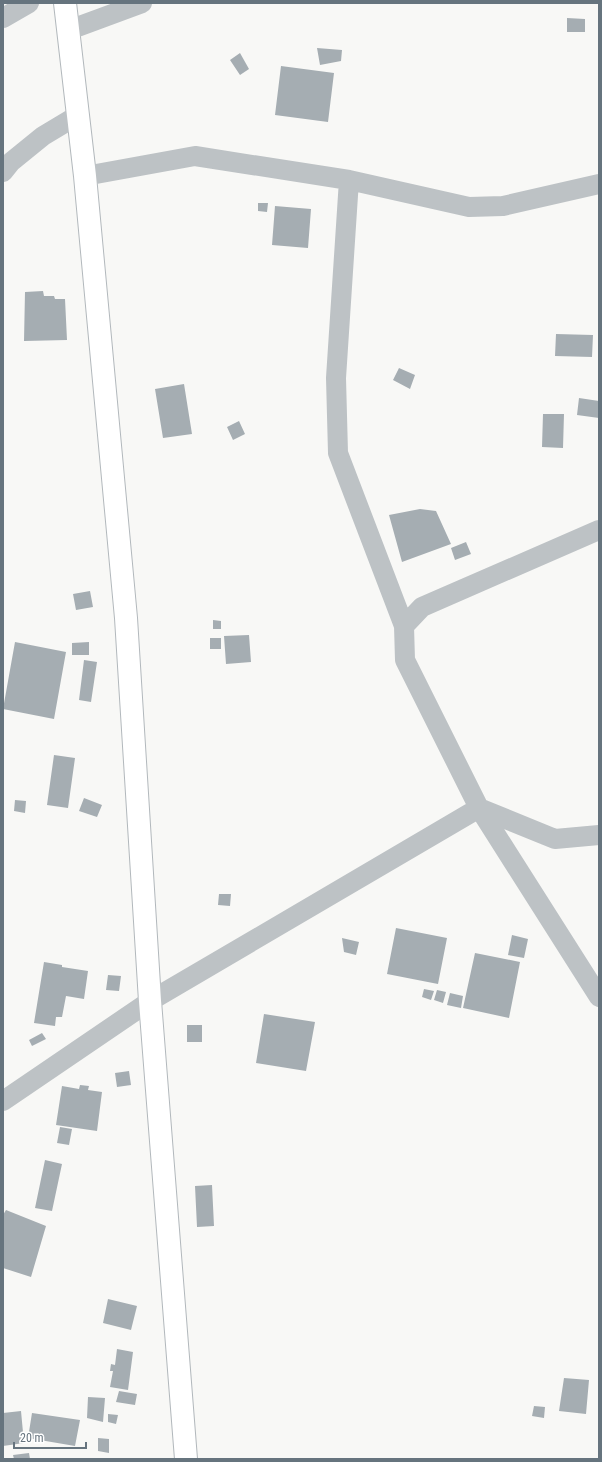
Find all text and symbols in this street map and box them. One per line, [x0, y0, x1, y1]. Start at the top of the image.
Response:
scale bar [14, 1424, 86, 1450]
text: 20 m [20, 1431, 44, 1445]

